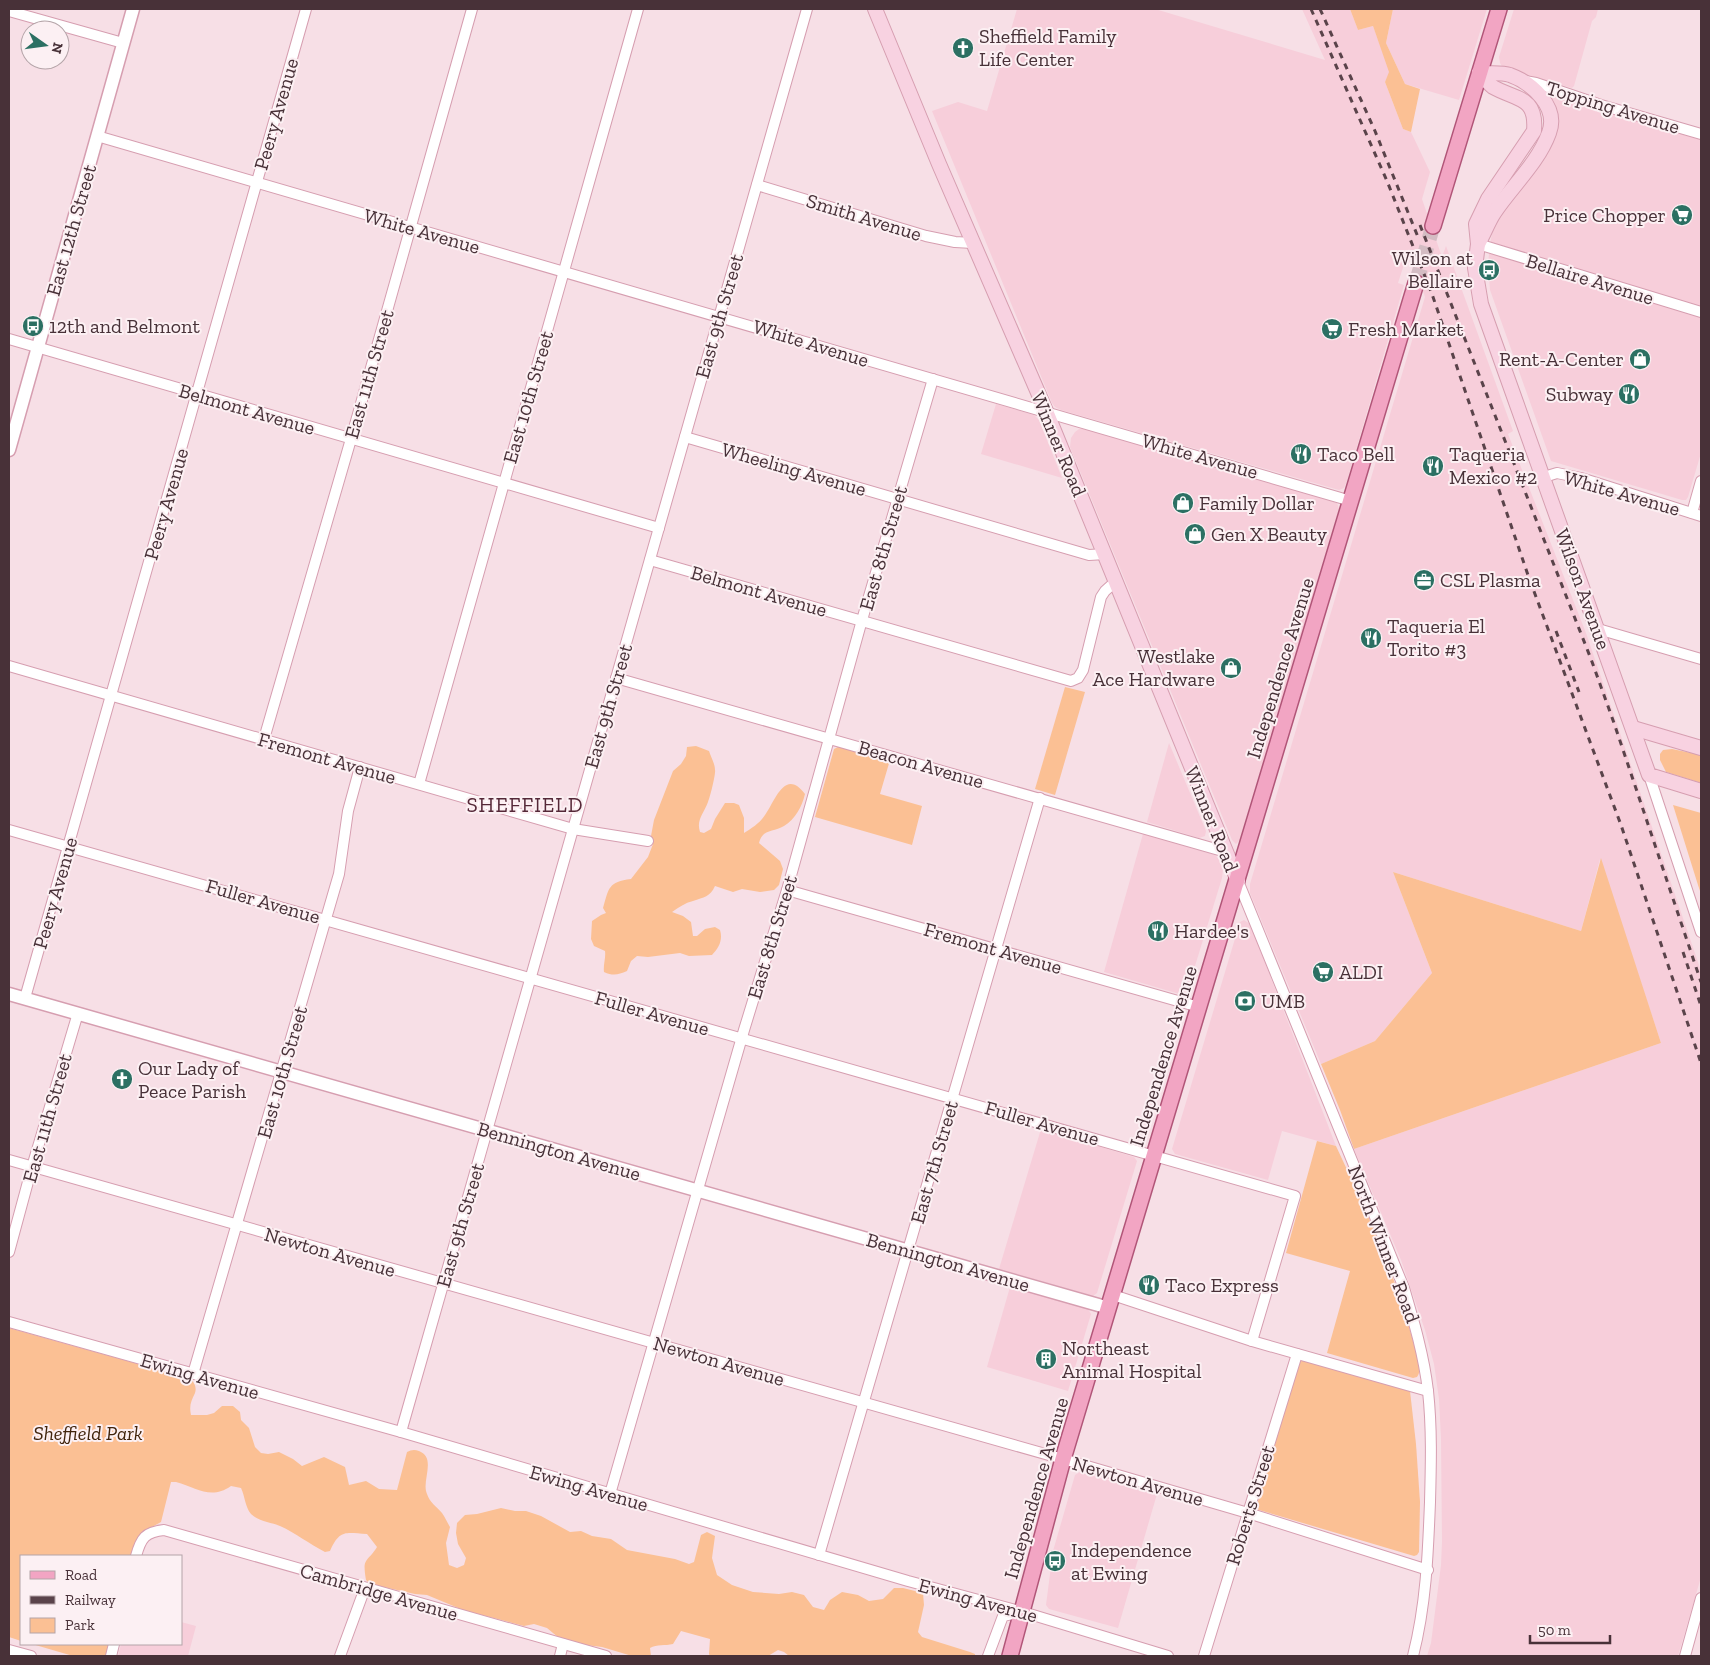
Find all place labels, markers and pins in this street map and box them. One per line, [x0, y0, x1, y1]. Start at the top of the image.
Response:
place label: Sheffield Family Life Center [979, 24, 1117, 71]
church icon: Sheffield Family Life Center [951, 36, 975, 60]
place label: Price Chopper [1543, 203, 1666, 227]
supermarket icon: Price Chopper [1670, 203, 1694, 227]
place label: Wilson at Bellaire [1392, 246, 1474, 293]
bus stop icon: Wilson at Bellaire [1477, 258, 1501, 282]
bus stop icon: 12th and Belmont [21, 314, 45, 338]
place label: 12th and Belmont [49, 314, 200, 338]
supermarket icon: Fresh Market [1320, 317, 1344, 341]
place label: Fresh Market [1348, 317, 1464, 341]
place label: Rent-A-Center [1499, 347, 1624, 371]
shop icon: Rent-A-Center [1628, 347, 1652, 371]
place label: Subway [1546, 382, 1614, 406]
restaurant icon: Subway [1617, 382, 1641, 406]
restaurant icon: Taco Bell [1289, 442, 1313, 466]
place label: Taco Bell [1317, 442, 1395, 466]
place label: Taqueria Mexico #2 [1449, 442, 1537, 489]
restaurant icon: Taqueria Mexico #2 [1421, 454, 1445, 478]
shop icon: Family Dollar [1171, 491, 1195, 515]
place label: Family Dollar [1199, 491, 1315, 515]
shop icon: Gen X Beauty [1183, 522, 1207, 546]
place label: Gen X Beauty [1211, 522, 1328, 546]
office icon: CSL Plasma [1412, 568, 1436, 592]
place label: CSL Plasma [1440, 568, 1541, 592]
place label: Taqueria El Torito #3 [1387, 614, 1485, 661]
restaurant icon: Taqueria El Torito #3 [1359, 626, 1383, 650]
place label: Westlake Ace Hardware [1093, 644, 1215, 691]
shop icon: Westlake Ace Hardware [1219, 656, 1243, 680]
restaurant icon: Hardee's [1146, 919, 1170, 943]
place label: Hardee's [1174, 919, 1249, 943]
supermarket icon: ALDI [1311, 960, 1335, 984]
place label: ALDI [1339, 960, 1383, 984]
bank icon: UMB [1233, 989, 1257, 1013]
place label: UMB [1261, 989, 1305, 1013]
place label: Our Lady of Peace Parish [138, 1056, 247, 1103]
church icon: Our Lady of Peace Parish [110, 1067, 134, 1091]
restaurant icon: Taco Express [1137, 1273, 1161, 1297]
place label: Taco Express [1165, 1273, 1279, 1297]
place label: Northeast Animal Hospital [1062, 1336, 1201, 1383]
building icon: Northeast Animal Hospital [1034, 1347, 1058, 1371]
place label: Independence at Ewing [1071, 1538, 1192, 1585]
bus stop icon: Independence at Ewing [1043, 1549, 1067, 1573]

